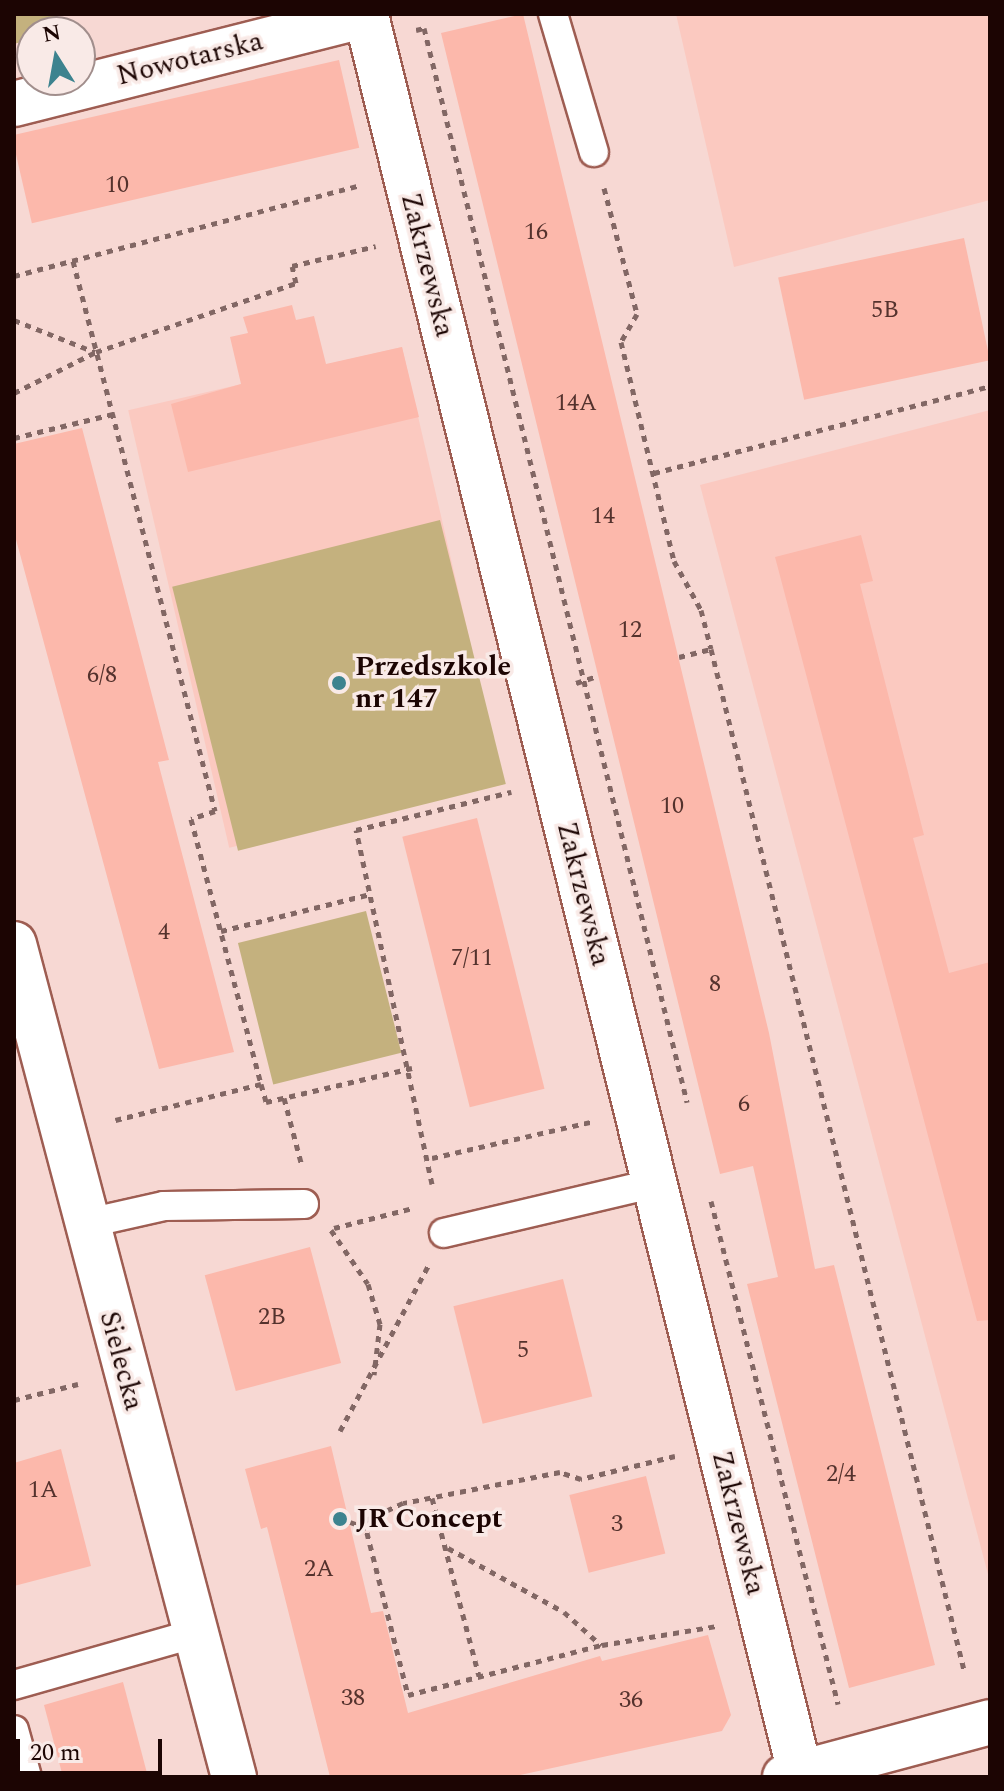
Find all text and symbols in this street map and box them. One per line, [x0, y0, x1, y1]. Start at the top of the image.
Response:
north arrow [16, 16, 96, 96]
text: N [40, 16, 64, 52]
street label: Nowotarska [113, 25, 267, 93]
house number: 10 [105, 172, 129, 200]
street label: Zakrzewska [393, 190, 461, 340]
house number: 16 [524, 219, 548, 247]
house number: 5B [871, 297, 899, 325]
house number: 14A [555, 390, 597, 418]
house number: 14 [591, 503, 615, 531]
house number: 12 [618, 617, 642, 645]
place label: Przedszkole nr 147 [355, 650, 511, 716]
house number: 6/8 [87, 662, 117, 690]
marker: Przedszkole nr 147 [330, 674, 348, 692]
house number: 10 [660, 793, 684, 821]
street label: Zakrzewska [549, 819, 617, 969]
house number: 4 [158, 919, 170, 947]
house number: 7/11 [451, 945, 493, 973]
house number: 8 [709, 971, 721, 999]
house number: 6 [738, 1091, 750, 1119]
house number: 2B [258, 1304, 286, 1332]
street label: Sielecka [92, 1308, 150, 1414]
house number: 5 [517, 1337, 529, 1365]
street label: Zakrzewska [704, 1448, 772, 1598]
house number: 2/4 [826, 1461, 856, 1489]
house number: 1A [28, 1477, 58, 1505]
place label: JR Concept [356, 1502, 502, 1536]
marker: JR Concept [331, 1510, 349, 1528]
house number: 3 [611, 1511, 623, 1539]
house number: 2A [304, 1556, 334, 1584]
house number: 38 [341, 1685, 365, 1713]
house number: 36 [619, 1687, 643, 1715]
scale bar [20, 1723, 166, 1773]
text: 20 m [30, 1735, 81, 1771]

